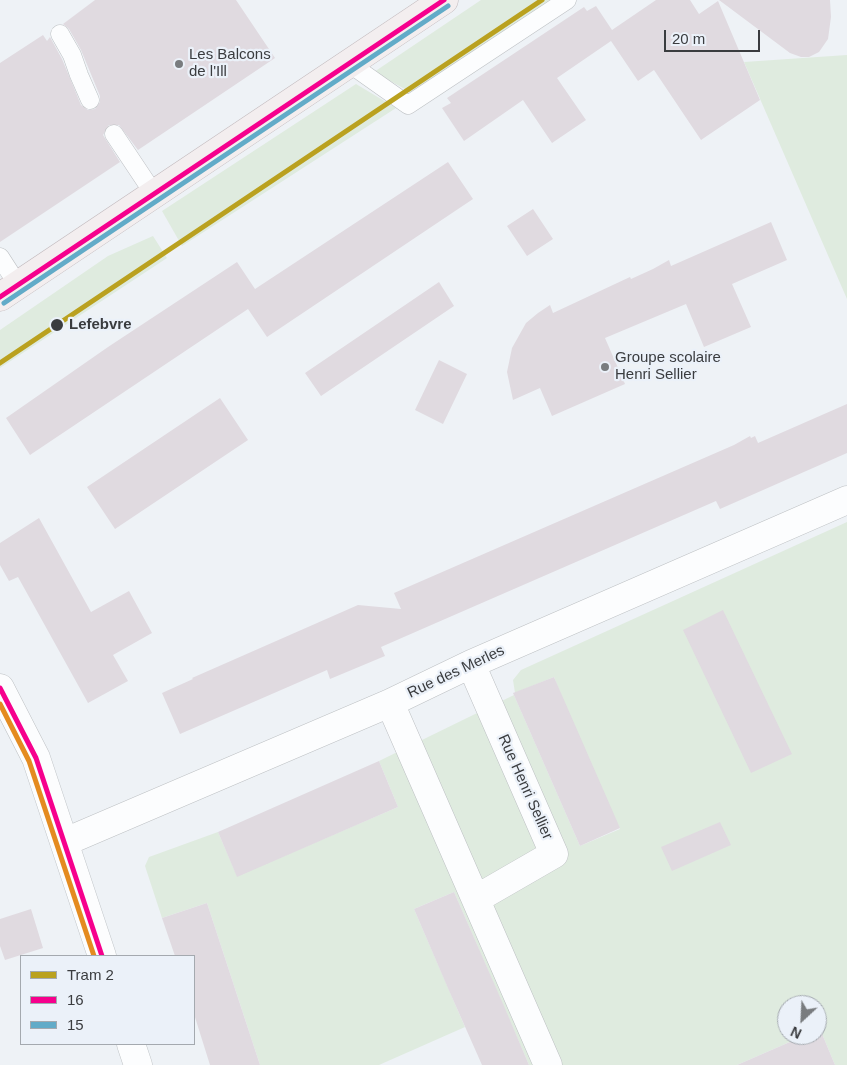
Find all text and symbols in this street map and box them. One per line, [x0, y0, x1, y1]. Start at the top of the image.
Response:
scale bar [667, 20, 763, 52]
text: 20 m [672, 30, 705, 47]
place label: Les Balcons de l'Ill [189, 46, 271, 81]
marker: Les Balcons de l'Ill [173, 58, 185, 70]
place label: Lefebvre [69, 316, 132, 334]
marker: Lefebvre [49, 317, 65, 333]
place label: Groupe scolaire Henri Sellier [615, 349, 721, 384]
marker: Groupe scolaire Henri Sellier [599, 361, 611, 373]
street label: Rue des Merles [405, 642, 507, 702]
street label: Rue Henri Sellier [494, 732, 556, 842]
legend [20, 955, 195, 1045]
text: Tram 2 [67, 966, 114, 983]
text: 16 [67, 991, 84, 1008]
north arrow [777, 995, 827, 1045]
text: 15 [67, 1016, 84, 1033]
text: N [788, 1023, 804, 1042]

